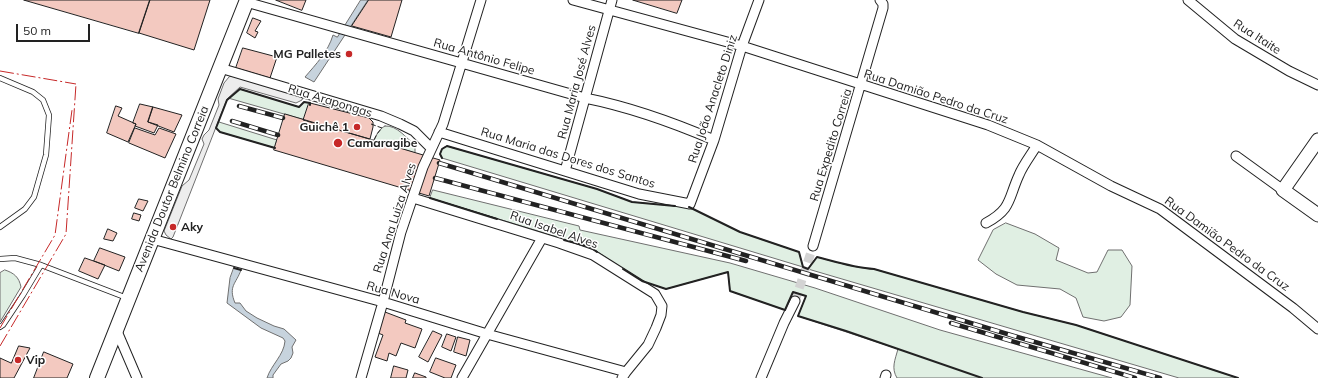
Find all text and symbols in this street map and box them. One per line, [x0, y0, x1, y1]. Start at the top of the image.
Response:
scale bar [18, 16, 92, 42]
street label: Rua Itaite [1231, 16, 1283, 58]
text: 50 m [23, 23, 51, 38]
street label: Rua Maria José Alves [555, 23, 599, 141]
street label: Rua João Anacleto Diniz [685, 33, 741, 165]
street label: Rua Antônio Felipe [432, 36, 536, 78]
place label: MG Palletes [273, 47, 341, 61]
marker: MG Palletes [344, 49, 354, 59]
street label: Rua Damião Pedro da Cruz [862, 67, 1010, 127]
street label: Rua Arapongas [286, 81, 374, 121]
street label: Rua Expedito Correia [807, 87, 855, 203]
street label: Avenida Doutor Belmino Correia [132, 104, 212, 274]
place label: Guichê 1 [299, 120, 349, 134]
marker: Guichê 1 [352, 122, 362, 132]
street label: Rua Maria das Dores dos Santos [479, 125, 657, 191]
place label: Camaragibe [347, 136, 417, 150]
marker: Camaragibe [332, 137, 344, 149]
street label: Rua Ana Luiza Alves [370, 161, 420, 275]
street label: Rua Damião Pedro da Cruz [1162, 194, 1292, 294]
street label: Rua Isabel Alves [508, 208, 600, 252]
place label: Aky [181, 220, 203, 234]
marker: Aky [168, 222, 178, 232]
street label: Rua Nova [365, 279, 421, 307]
place label: Vip [26, 353, 45, 367]
marker: Vip [13, 355, 23, 365]

